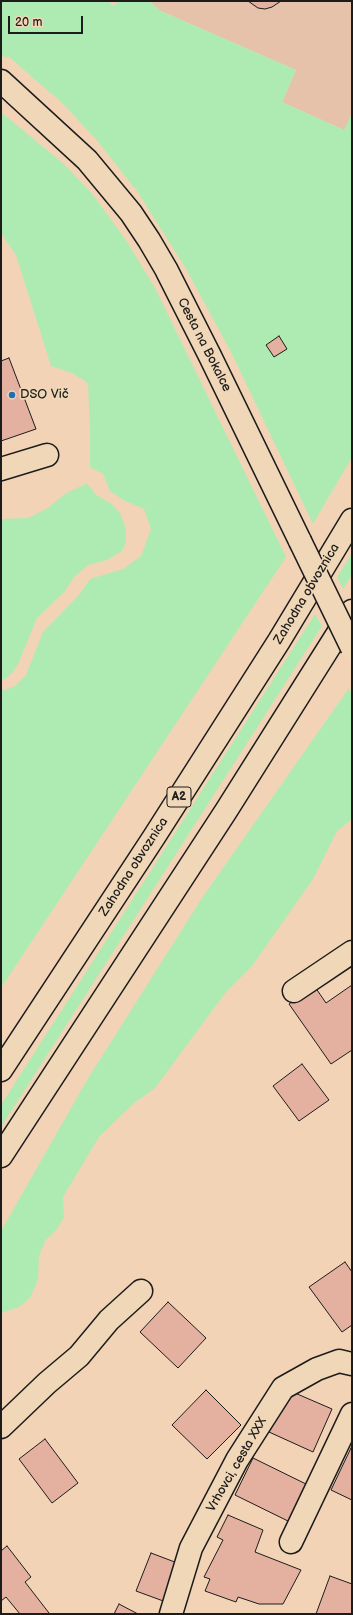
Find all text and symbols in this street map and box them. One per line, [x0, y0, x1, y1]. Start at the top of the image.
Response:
scale bar [10, 8, 85, 34]
text: 20 m [15, 15, 42, 30]
street label: Cesta na Bokalce [174, 295, 234, 395]
place label: DSO Vič [20, 387, 69, 403]
marker: DSO Vič [7, 390, 17, 400]
street label: Zahodna obvoznica [271, 541, 343, 647]
road number: A2 [167, 787, 191, 807]
street label: Zahodna obvoznica [96, 815, 172, 919]
street label: Vrhovci, cesta XXX [204, 1415, 270, 1515]

